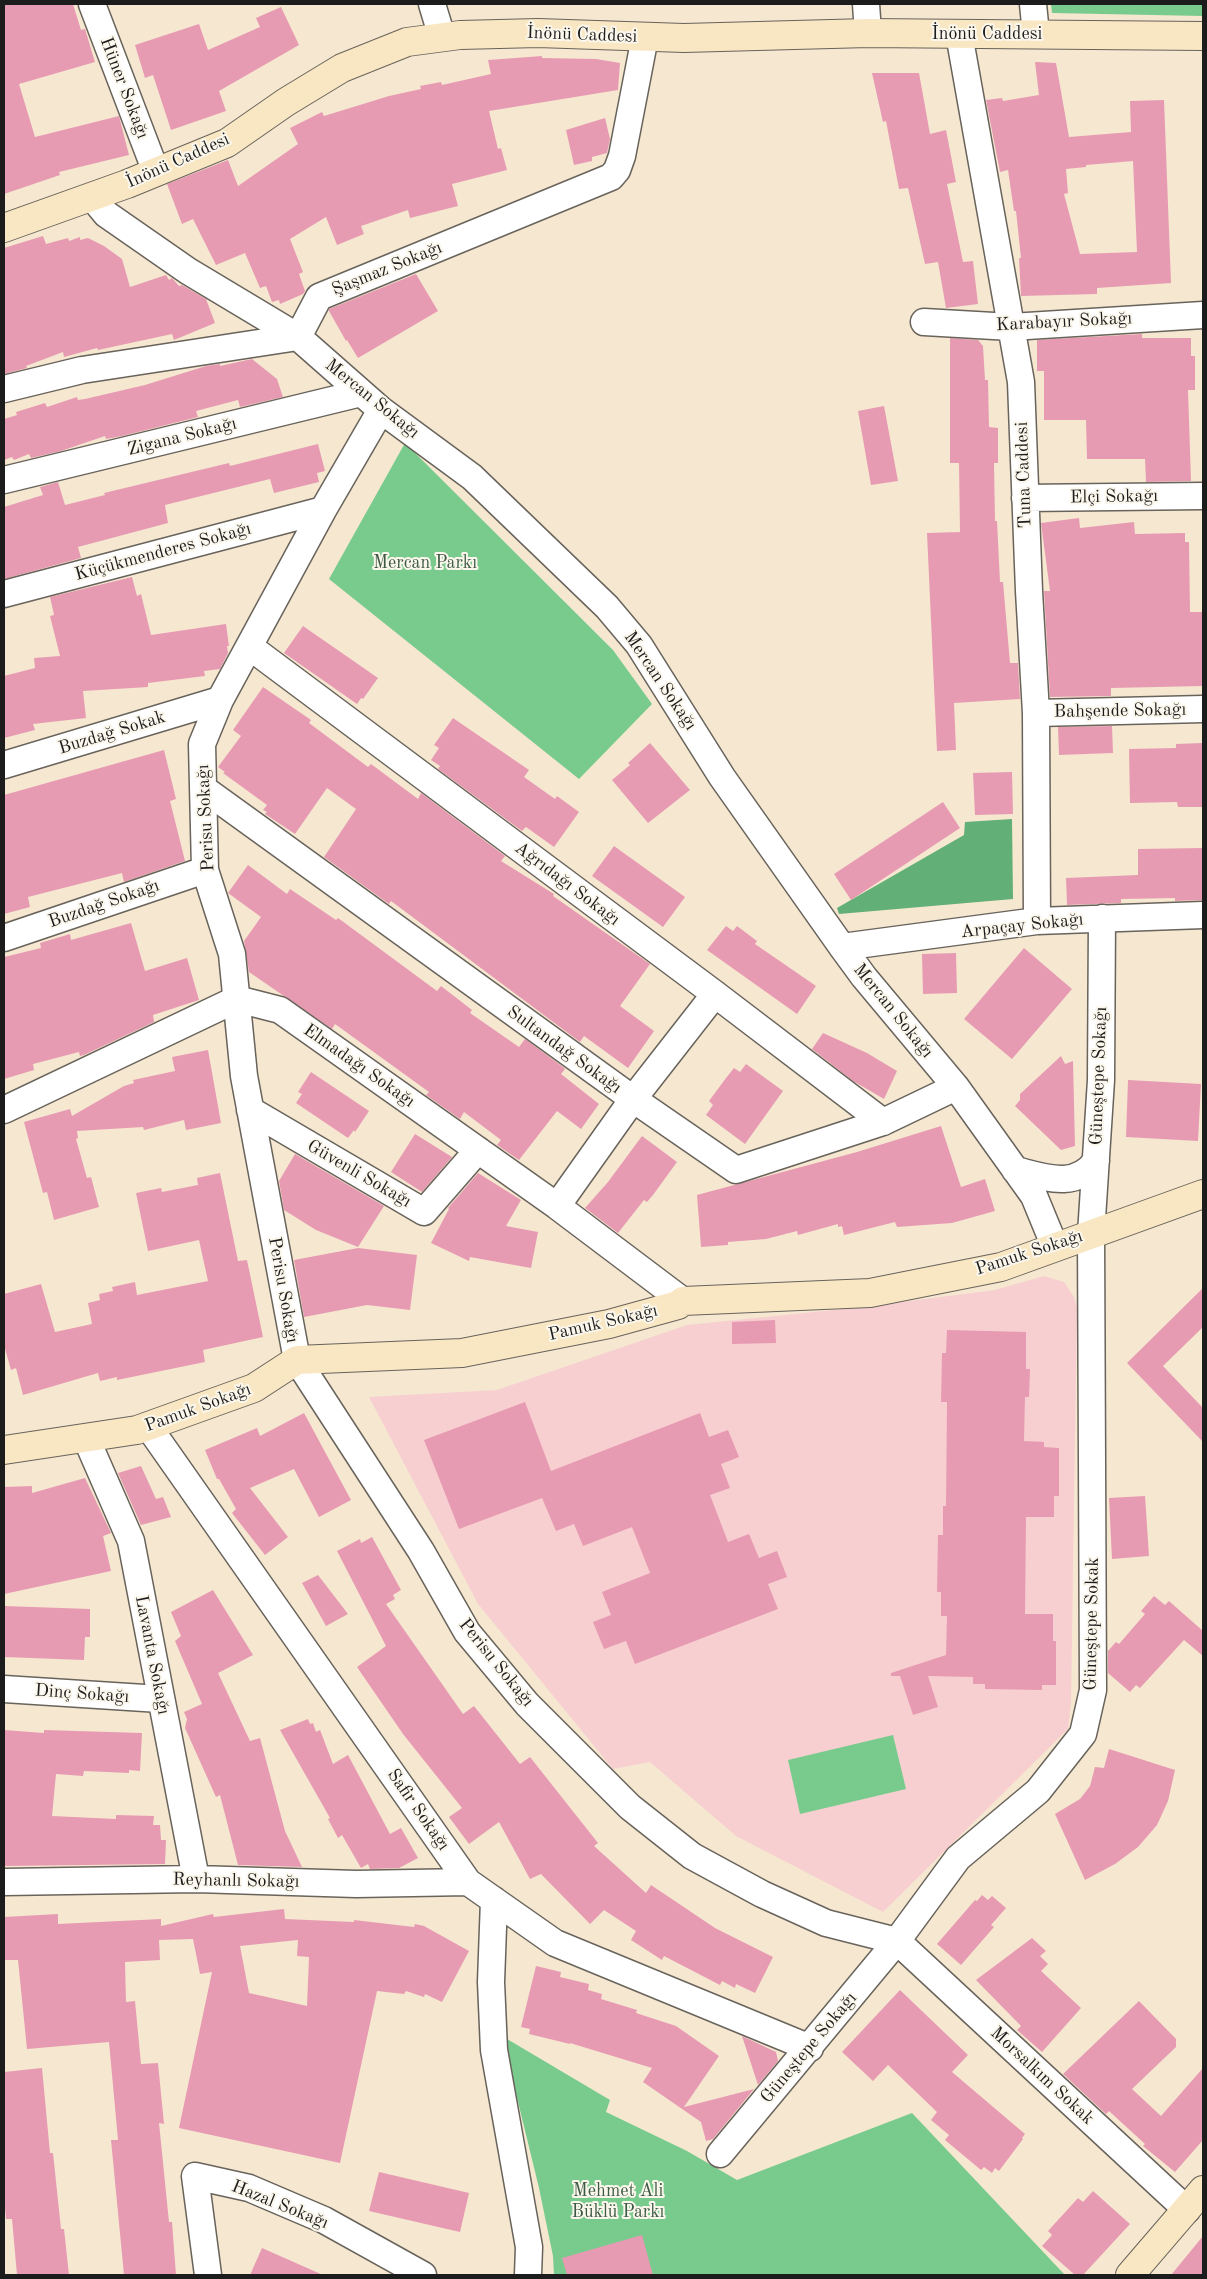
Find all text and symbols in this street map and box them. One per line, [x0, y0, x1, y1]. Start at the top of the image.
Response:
street label: İnönü Caddesi [526, 22, 638, 48]
street label: İnönü Caddesi [932, 23, 1042, 45]
street label: Hüner Sokağı [95, 34, 153, 142]
street label: İnönü Caddesi [123, 129, 233, 193]
street label: Şaşmaz Sokağı [329, 237, 445, 301]
street label: Karabayır Sokağı [995, 308, 1133, 336]
street label: Mercan Sokağı [320, 354, 424, 444]
street label: Zigana Sokağı [125, 413, 239, 461]
street label: Tuna Caddesi [1011, 421, 1037, 529]
street label: Elçi Sokağı [1070, 485, 1158, 509]
street label: Küçükmenderes Sokağı [73, 518, 253, 586]
park label: Mercan Parkı [373, 552, 477, 574]
street label: Mercan Sokağı [619, 627, 701, 735]
street label: Bahşende Sokağı [1054, 699, 1186, 723]
street label: Buzdağ Sokak [56, 706, 168, 760]
street label: Perisu Sokağı [192, 764, 220, 872]
street label: Ağrıdağı Sokağı [510, 837, 624, 931]
street label: Buzdağ Sokağı [46, 875, 162, 933]
street label: Arpaçay Sokağı [960, 909, 1084, 943]
street label: Mercan Sokağı [848, 959, 938, 1063]
street label: Sultandağ Sokağı [502, 1001, 626, 1099]
street label: Güneştepe Sokağı [1086, 1006, 1112, 1146]
street label: Elmadağı Sokağı [299, 1020, 419, 1112]
street label: Güvenli Sokağı [303, 1135, 415, 1213]
street label: Pamuk Sokağı [973, 1225, 1085, 1281]
street label: Perisu Sokağı [263, 1235, 303, 1345]
street label: Pamuk Sokağı [546, 1300, 660, 1346]
street label: Pamuk Sokağı [142, 1379, 254, 1437]
street label: Güneştepe Sokak [1080, 1557, 1104, 1691]
street label: Lavanta Sokağı [130, 1593, 174, 1717]
street label: Perisu Sokağı [454, 1615, 538, 1711]
street label: Dinç Sokağı [34, 1680, 130, 1708]
street label: Safir Sokağı [382, 1765, 454, 1855]
street label: Reyhanlı Sokağı [172, 1869, 300, 1893]
street label: Güneştepe Sokağı [756, 1988, 862, 2108]
street label: Morsalkım Sokak [986, 2022, 1098, 2130]
street label: Hazal Sokağı [228, 2176, 332, 2234]
park label: Mehmet Ali Büklü Parkı [572, 2180, 664, 2222]

